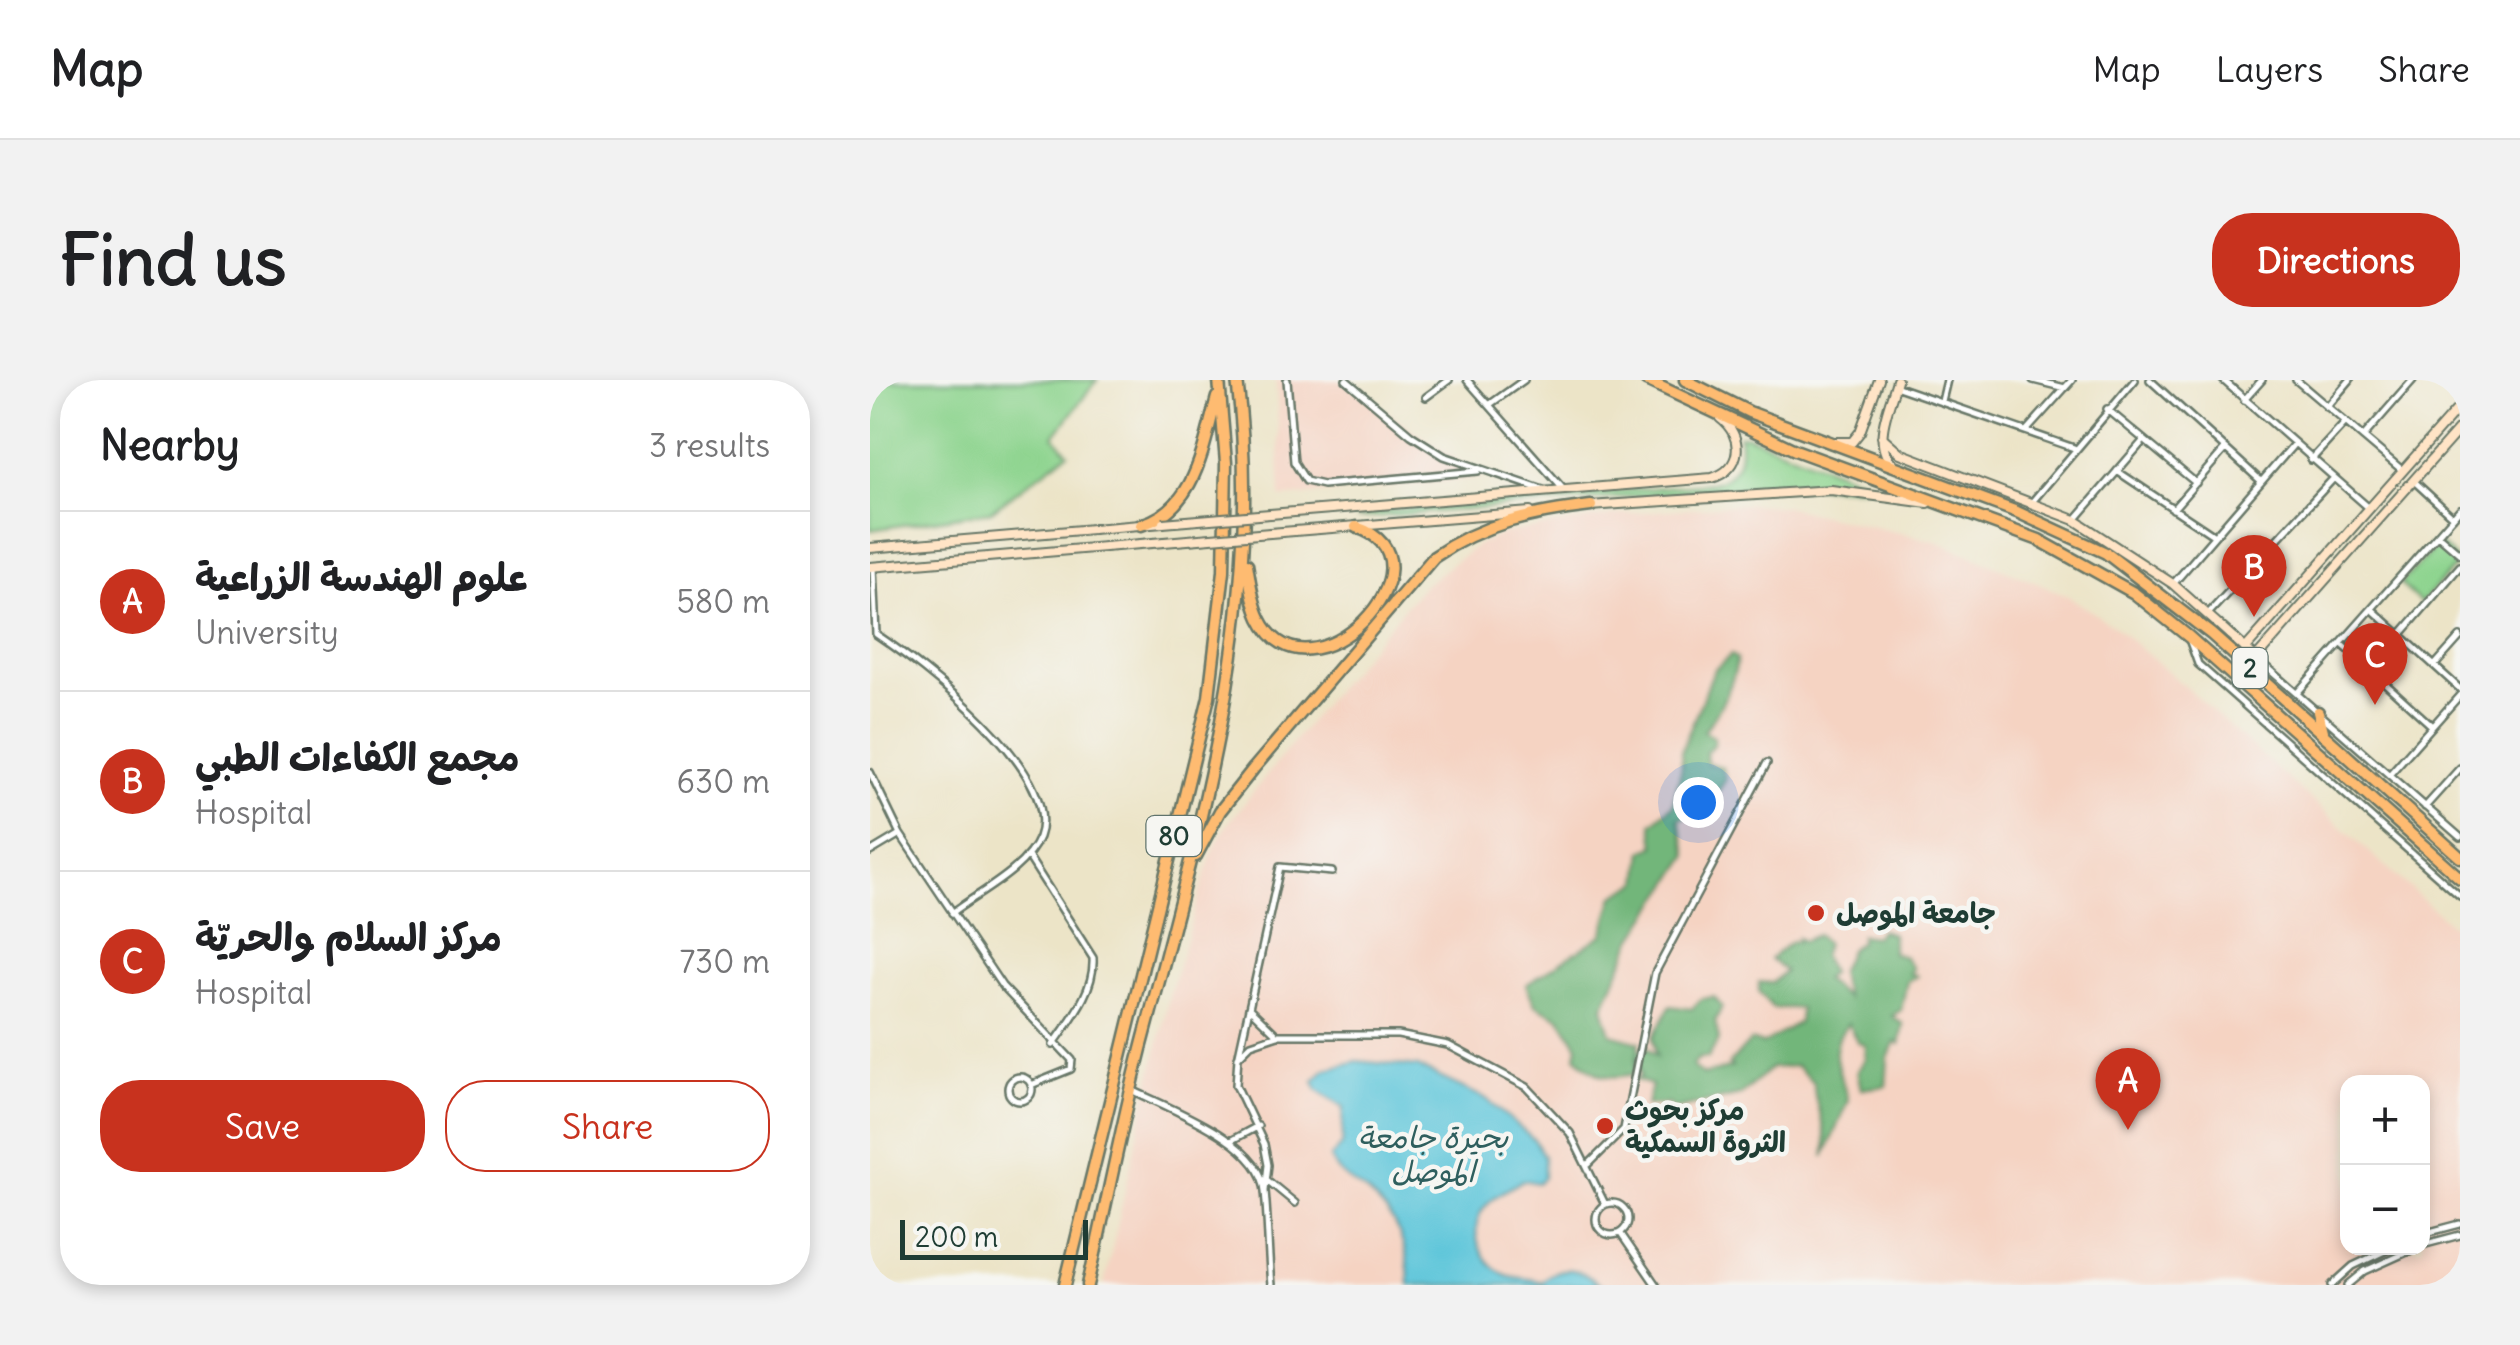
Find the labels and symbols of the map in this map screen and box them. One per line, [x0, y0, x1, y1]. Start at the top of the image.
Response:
pin: B [2222, 534, 2286, 617]
pin: C [2342, 622, 2408, 705]
road number: 2 [2232, 648, 2268, 688]
your location [1673, 777, 1724, 828]
road number: 80 [1146, 816, 1202, 856]
place label: جامعة الموصل [1836, 895, 1996, 931]
marker: جامعة الموصل [1805, 902, 1827, 924]
pin: A [2096, 1048, 2160, 1130]
place label: مركز بحوث الثروة السمكية [1625, 1092, 1786, 1161]
marker: مركز بحوث الثروة السمكية [1594, 1115, 1616, 1137]
water label: بحيرة جامعة الموصل [1358, 1118, 1509, 1190]
scale bar [900, 1215, 1088, 1260]

